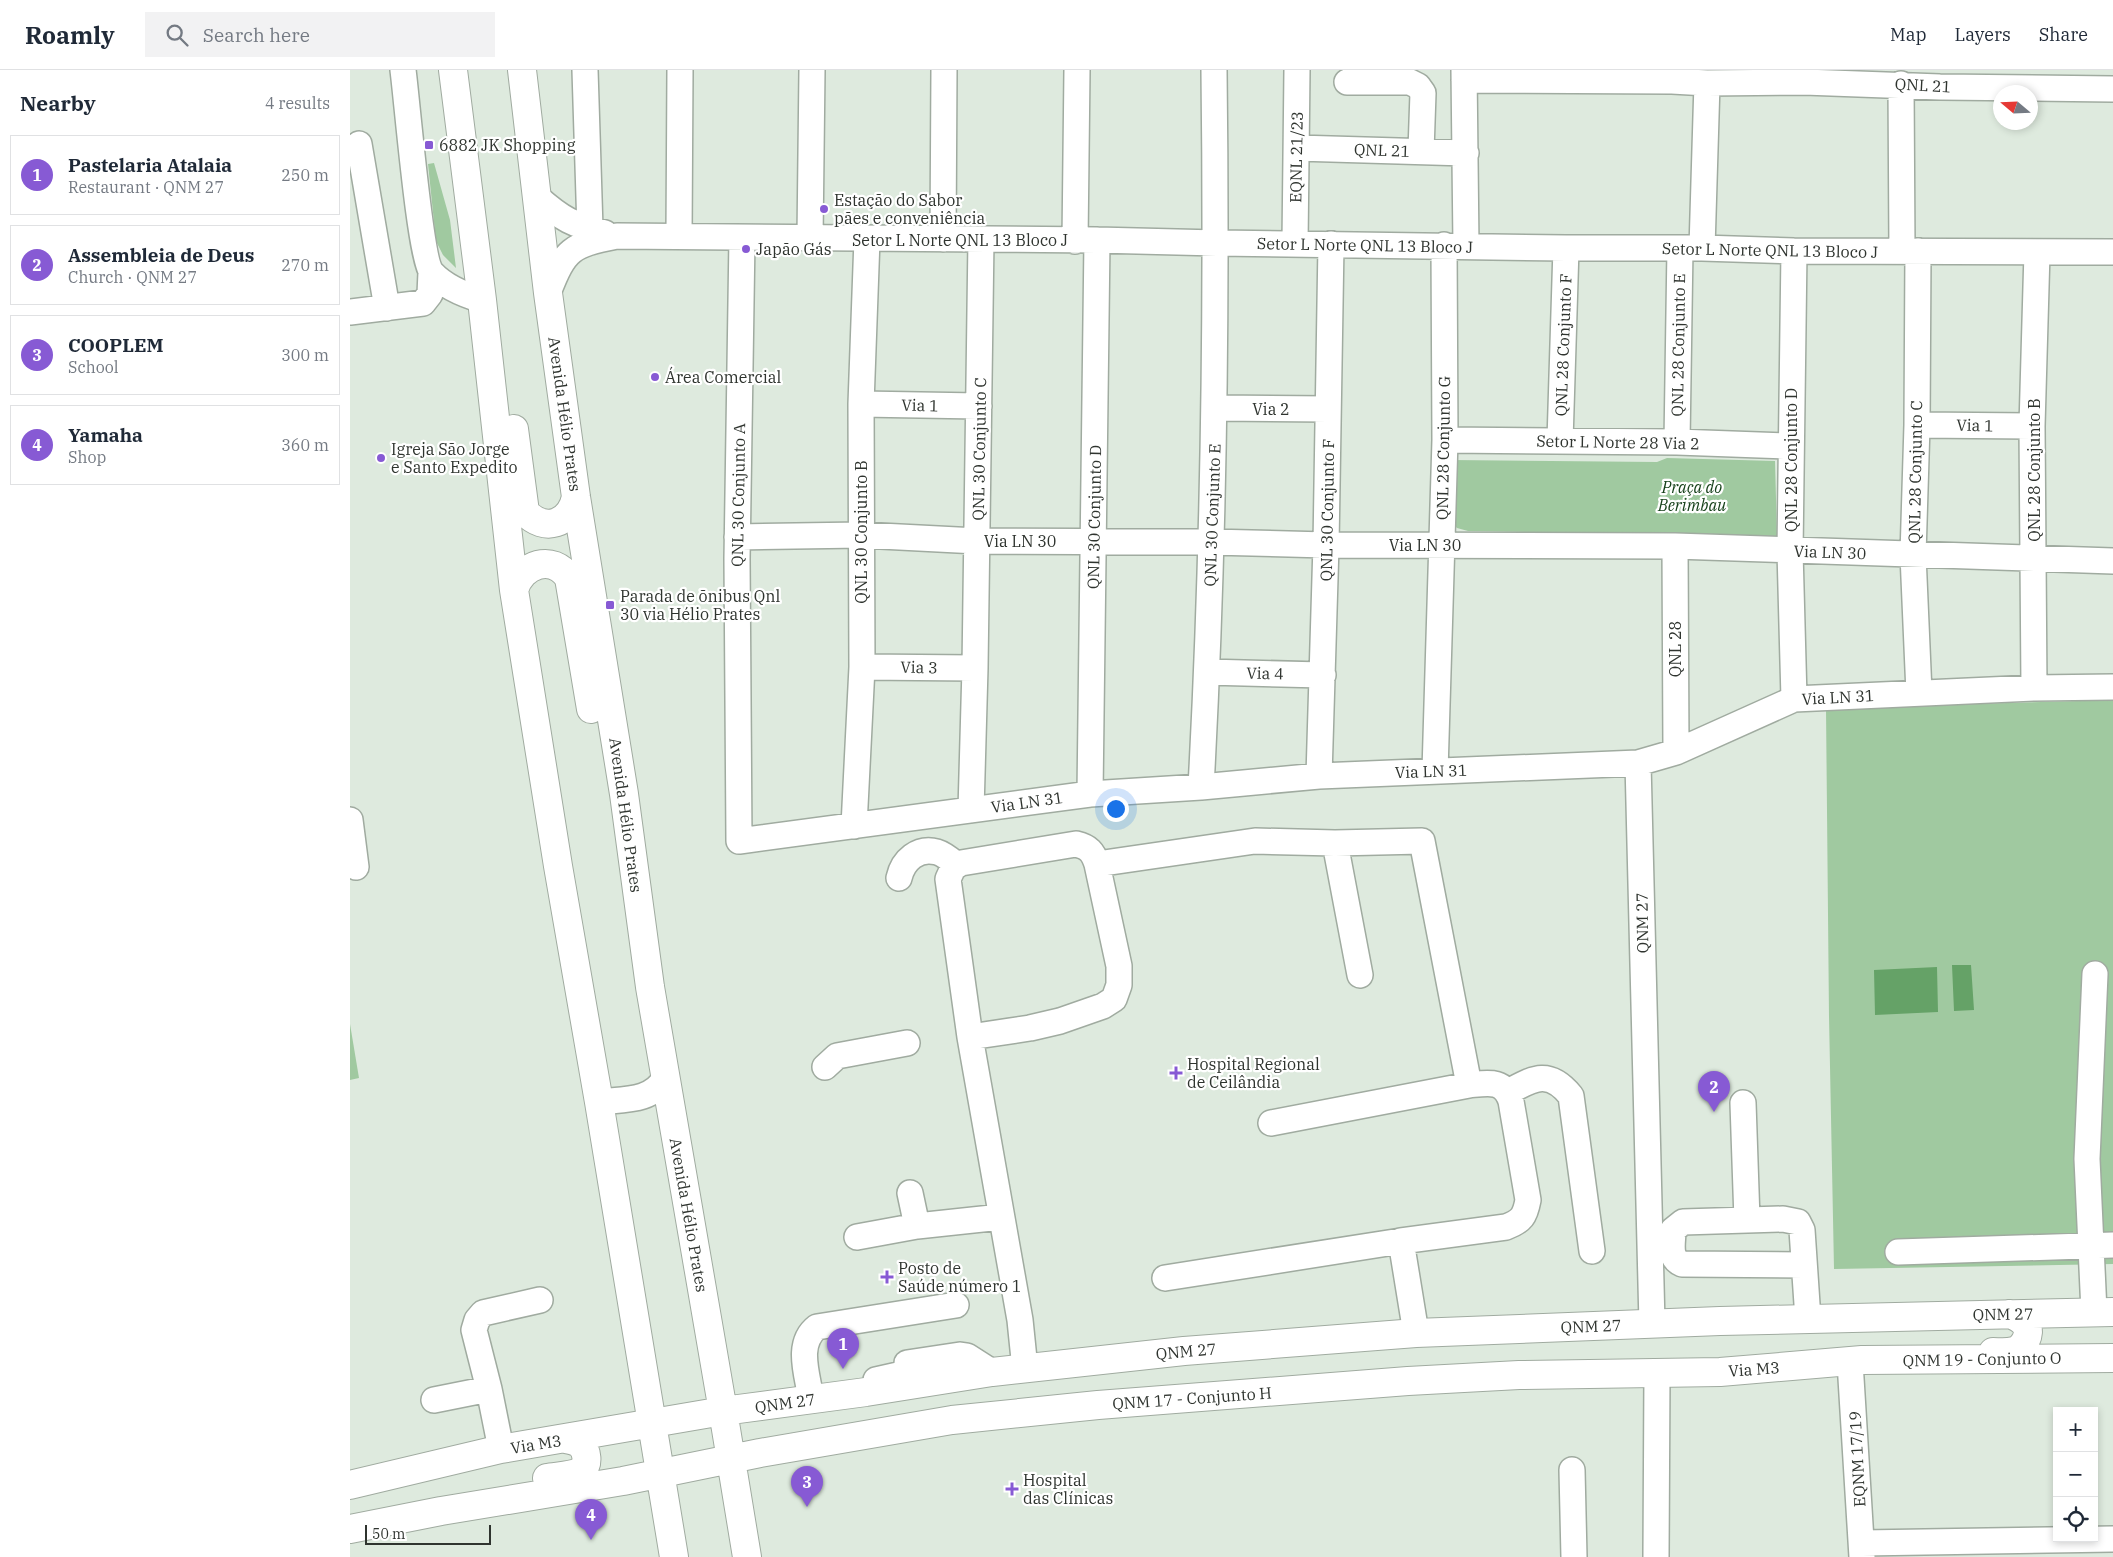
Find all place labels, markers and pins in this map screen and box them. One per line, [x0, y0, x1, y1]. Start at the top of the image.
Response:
place label: 6882 JK Shopping [439, 135, 576, 155]
marker: 6882 JK Shopping [423, 139, 435, 151]
place label: Estação do Sabor pães e conveniência [834, 190, 986, 228]
marker: Estação do Sabor pães e conveniência [818, 203, 830, 215]
place label: Japão Gás [756, 239, 832, 259]
marker: Japão Gás [740, 243, 752, 255]
place label: Área Comercial [665, 366, 781, 387]
marker: Área Comercial [649, 371, 661, 383]
place label: Igreja São Jorge e Santo Expedito [391, 439, 517, 477]
marker: Igreja São Jorge e Santo Expedito [375, 452, 387, 464]
place label: Parada de õnibus Qnl 30 via Hélio Prates [620, 586, 780, 624]
marker: Parada de õnibus Qnl 30 via Hélio Prates [604, 599, 616, 611]
place label: Hospital Regional de Ceilândia [1187, 1054, 1320, 1092]
marker: Hospital Regional de Ceilândia [1169, 1066, 1183, 1080]
pin: 2 [1698, 1071, 1730, 1112]
place label: Posto de Saúde número 1 [898, 1258, 1021, 1296]
marker: Posto de Saúde número 1 [880, 1270, 894, 1284]
pin: 1 [827, 1328, 859, 1369]
pin: 3 [791, 1466, 823, 1507]
place label: Hospital das Clínicas [1023, 1470, 1113, 1508]
marker: Hospital das Clínicas [1005, 1482, 1019, 1496]
pin: 4 [575, 1499, 607, 1540]

